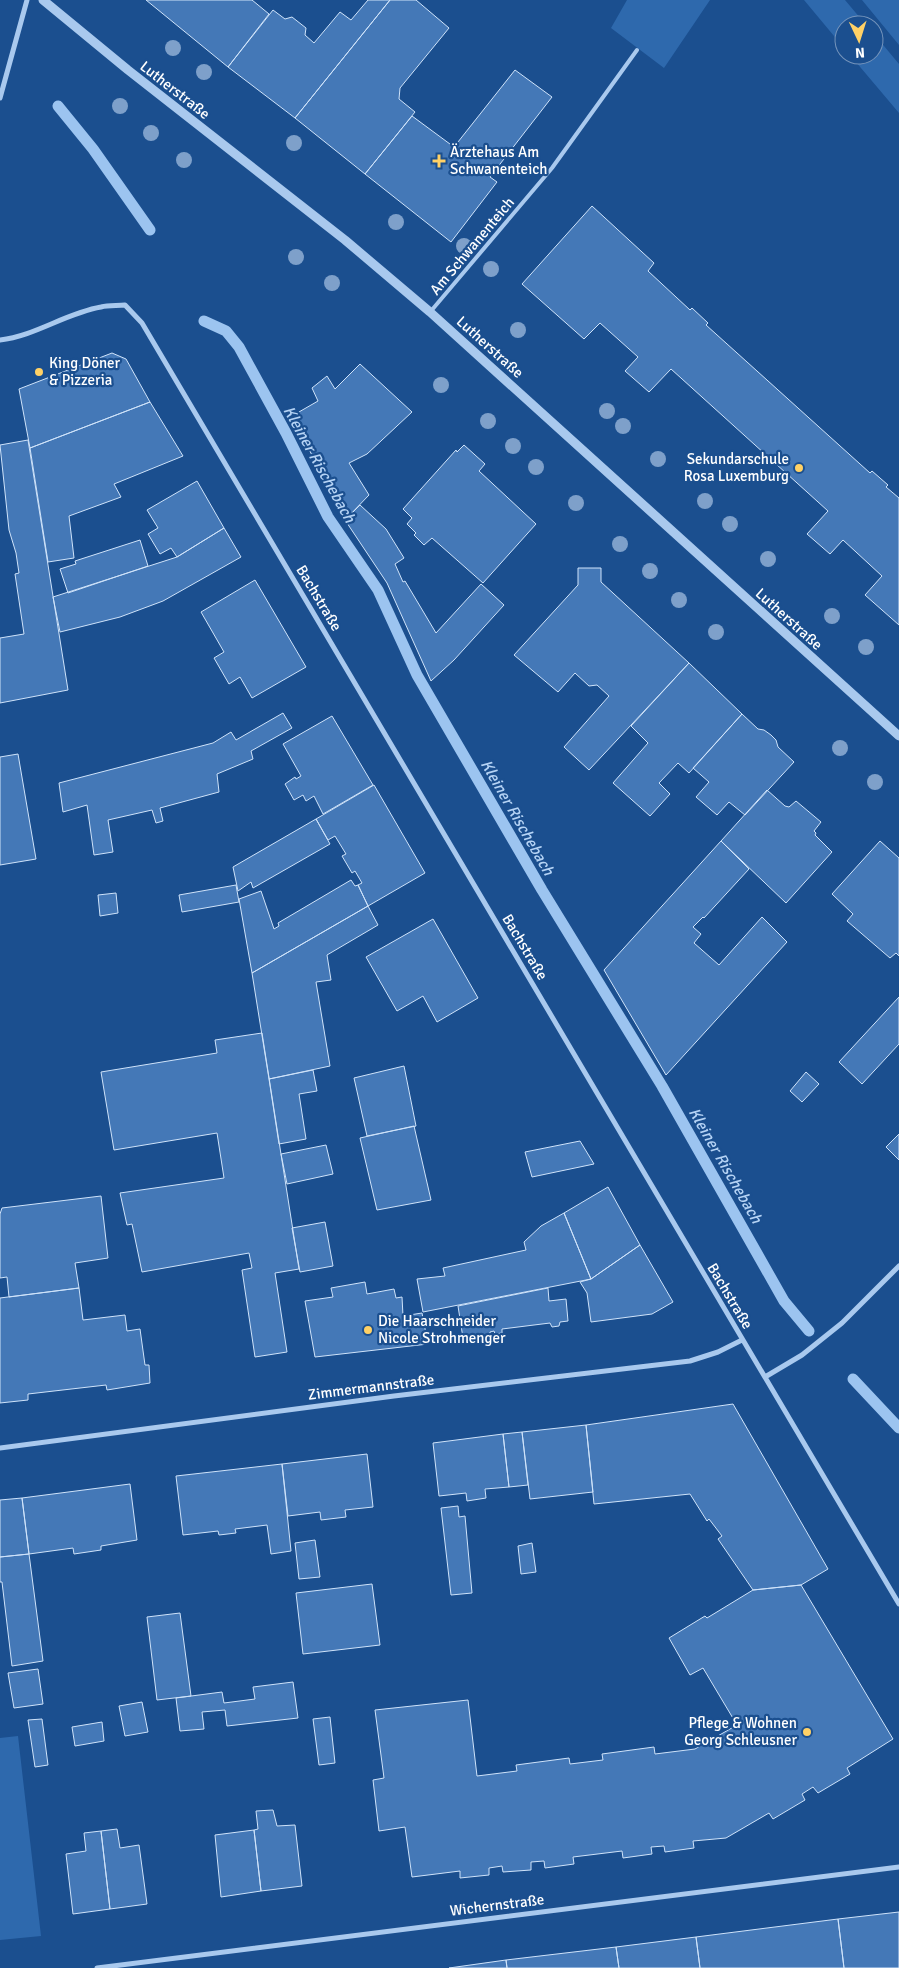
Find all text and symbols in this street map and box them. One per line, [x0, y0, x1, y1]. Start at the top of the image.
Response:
north arrow [834, 15, 884, 65]
text: N [854, 44, 865, 61]
street label: Lutherstraße [136, 57, 214, 123]
place label: Ärztehaus Am Schwanenteich [450, 143, 547, 178]
marker: Ärztehaus Am Schwanenteich [432, 154, 446, 168]
street label: Am Schwanenteich [426, 194, 518, 298]
street label: Lutherstraße [453, 312, 527, 382]
place label: King Döner & Pizzeria [49, 354, 121, 389]
marker: King Döner & Pizzeria [33, 366, 45, 378]
water label: Kleiner Rischebach [279, 403, 360, 528]
place label: Sekundarschule Rosa Luxemburg [684, 450, 789, 485]
marker: Sekundarschule Rosa Luxemburg [793, 462, 805, 474]
street label: Bachstraße [292, 562, 346, 634]
street label: Lutherstraße [752, 584, 826, 654]
water label: Kleiner Rischebach [476, 756, 559, 880]
street label: Bachstraße [498, 911, 552, 983]
water label: Kleiner Rischebach [684, 1104, 767, 1228]
street label: Bachstraße [703, 1260, 757, 1332]
place label: Die Haarschneider Nicole Strohmenger [378, 1312, 506, 1347]
marker: Die Haarschneider Nicole Strohmenger [362, 1324, 374, 1336]
street label: Zimmermannstraße [307, 1370, 435, 1404]
place label: Pflege & Wohnen Georg Schleusner [684, 1714, 797, 1749]
marker: Pflege & Wohnen Georg Schleusner [801, 1726, 813, 1738]
street label: Wichernstraße [449, 1890, 545, 1920]

